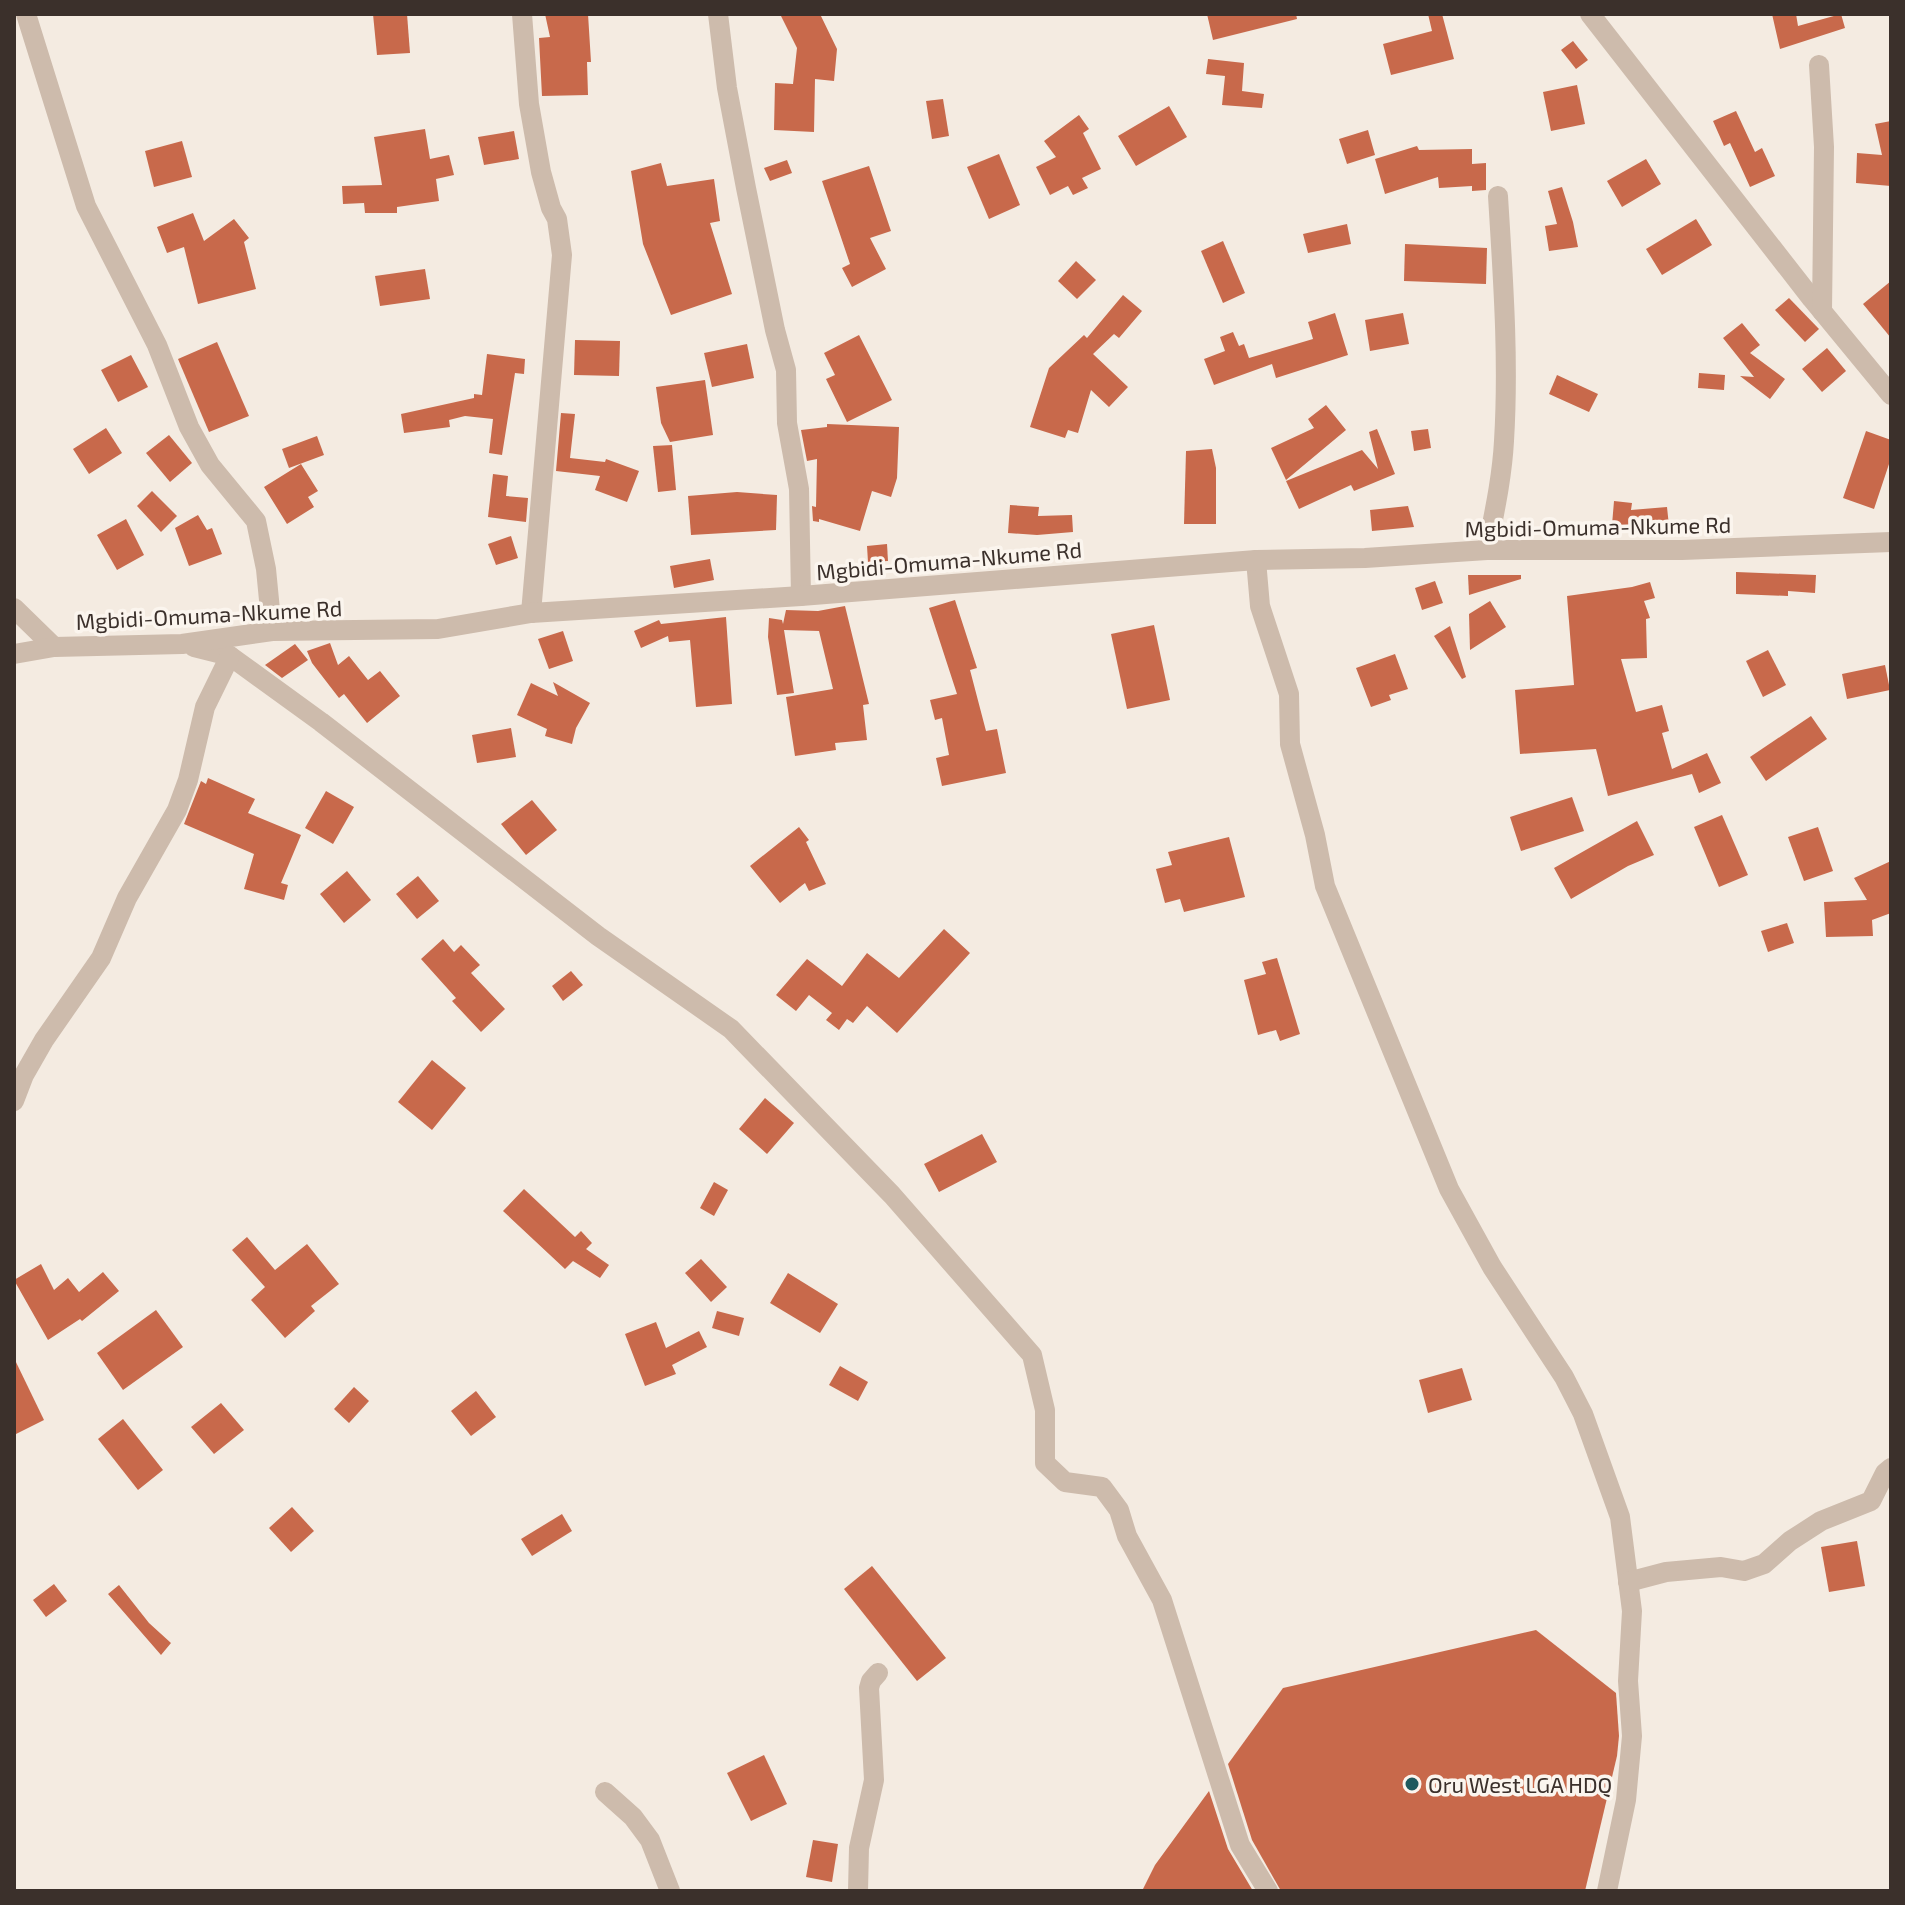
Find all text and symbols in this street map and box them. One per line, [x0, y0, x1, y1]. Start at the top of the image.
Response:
street label: Mgbidi-Omuma-Nkume Rd [1464, 511, 1732, 541]
street label: Mgbidi-Omuma-Nkume Rd [815, 535, 1083, 585]
street label: Mgbidi-Omuma-Nkume Rd [75, 594, 343, 634]
place label: Oru West LGA HDQ [1428, 1771, 1612, 1798]
marker: Oru West LGA HDQ [1403, 1775, 1421, 1793]

